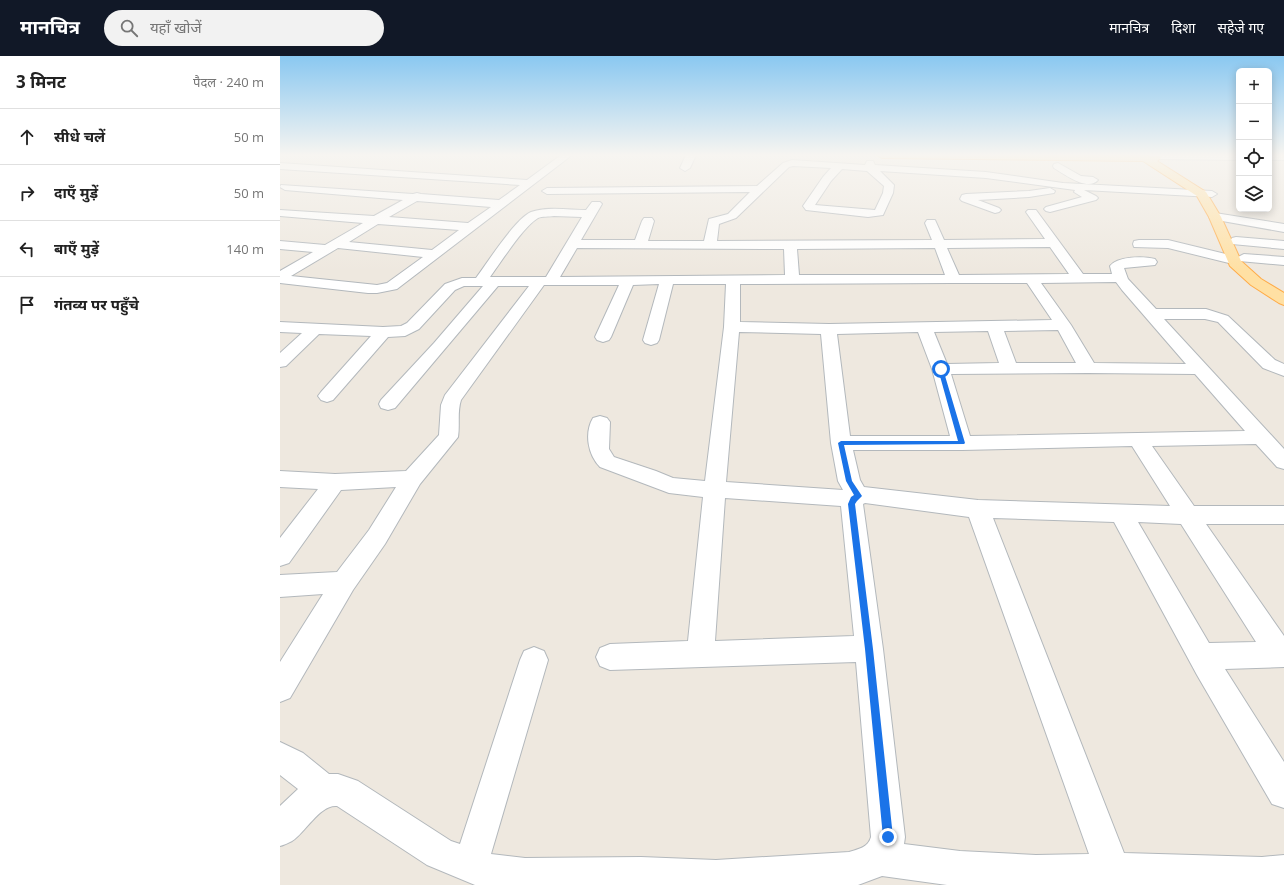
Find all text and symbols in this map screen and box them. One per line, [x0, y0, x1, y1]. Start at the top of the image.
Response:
search box [104, 10, 384, 46]
text: मानचित्र [20, 14, 80, 40]
icon: search [118, 17, 140, 39]
text: यहाँ खोजें [150, 17, 202, 37]
text: मानचित्र [1109, 18, 1149, 37]
text: दिशा [1171, 18, 1195, 37]
text: सहेजे गए [1217, 18, 1264, 37]
map controls [1236, 68, 1272, 212]
button: + [1236, 68, 1272, 104]
text: 3 मिनट [16, 70, 66, 93]
text: पैदल · 240 m [193, 73, 264, 91]
button: − [1236, 104, 1272, 140]
icon: ahead [16, 126, 38, 148]
text: सीधे चलें [54, 126, 105, 146]
text: 50 m [234, 128, 264, 146]
button: locate [1236, 140, 1272, 176]
button: layers [1236, 176, 1272, 212]
icon: right [16, 182, 38, 204]
text: दाएँ मुड़ें [54, 182, 98, 202]
text: 50 m [234, 184, 264, 202]
icon: left [16, 238, 38, 260]
text: बाएँ मुड़ें [54, 238, 99, 258]
text: 140 m [226, 240, 264, 258]
icon: arrive [16, 294, 38, 316]
text: गंतव्य पर पहुँचे [54, 294, 139, 314]
route start [932, 360, 950, 378]
route end [879, 828, 897, 846]

